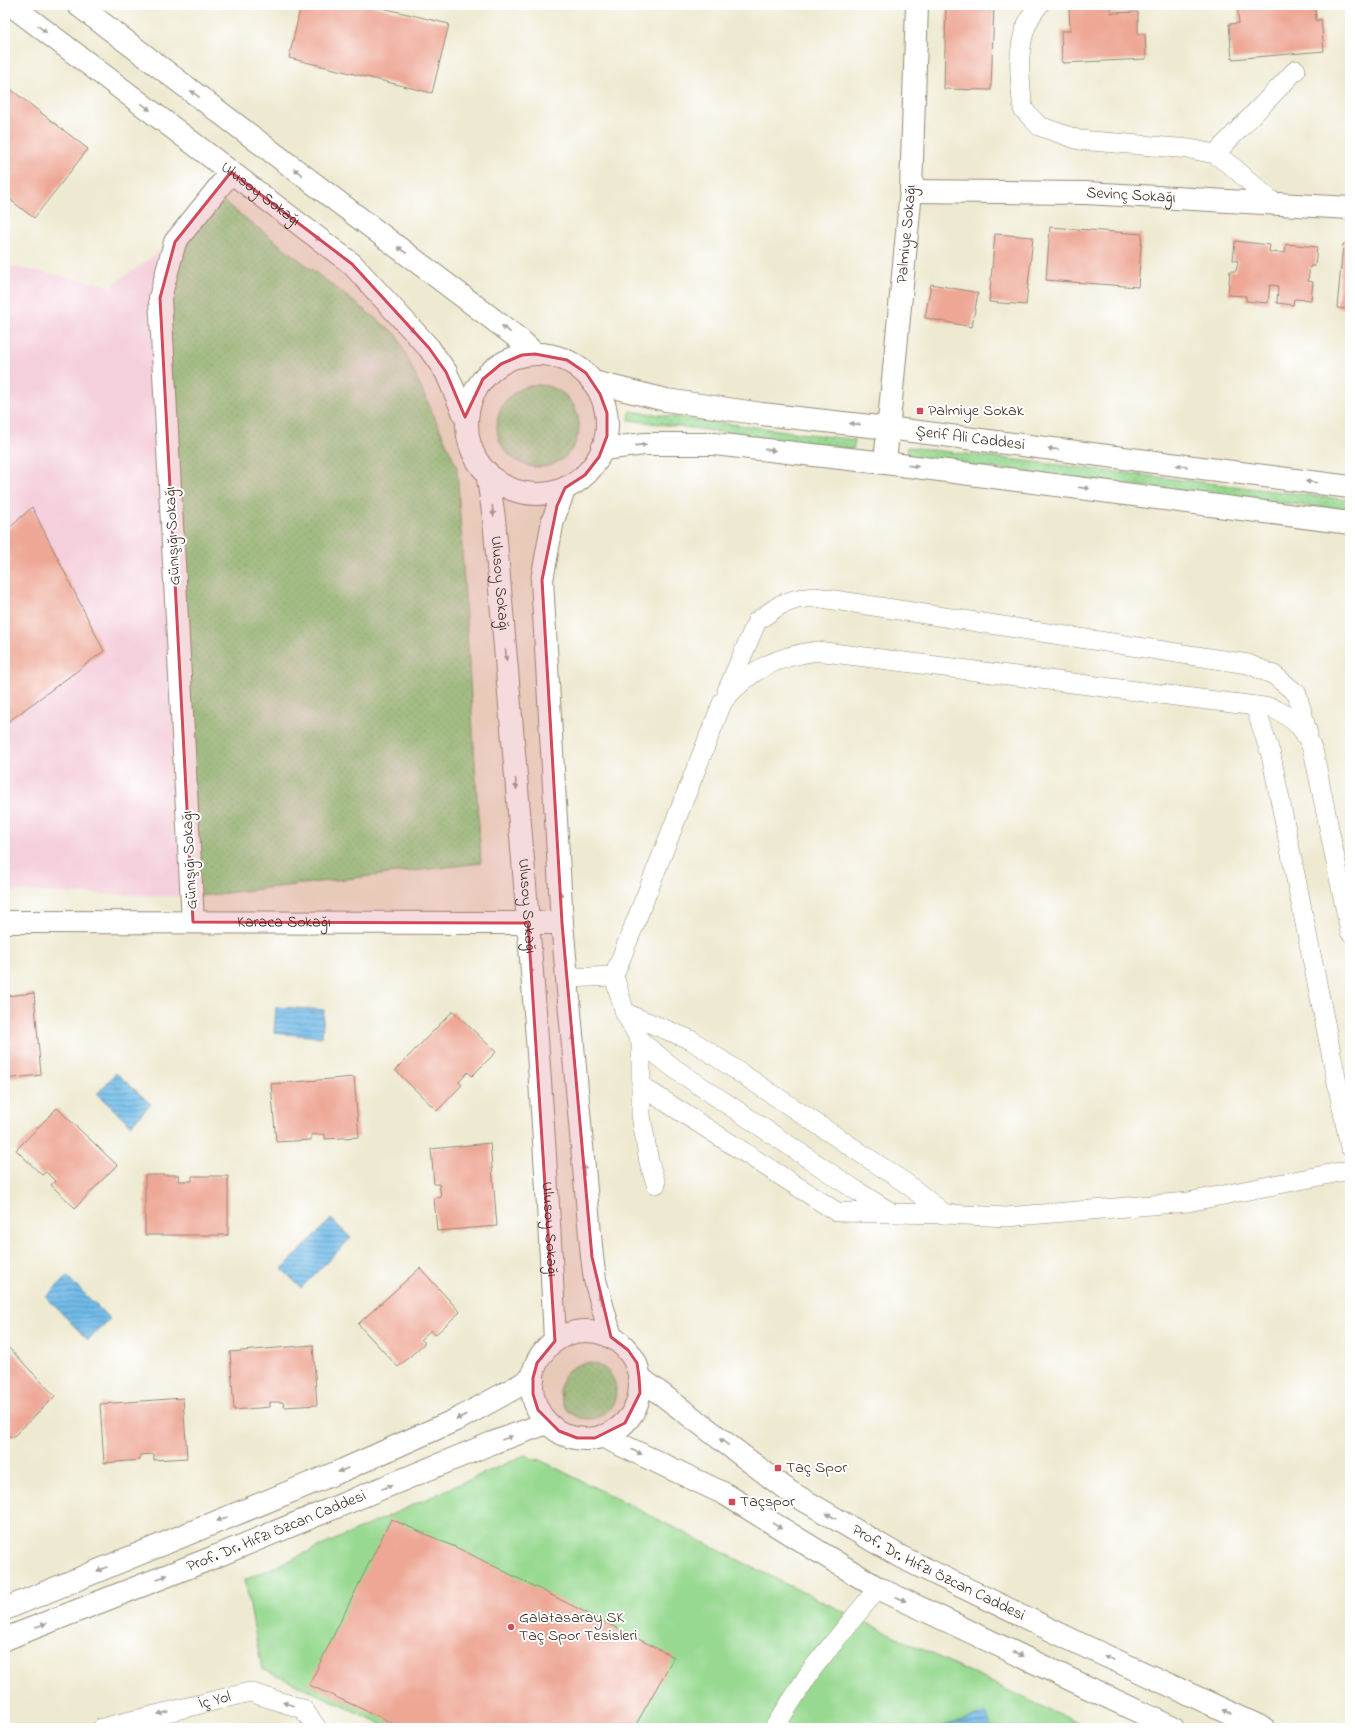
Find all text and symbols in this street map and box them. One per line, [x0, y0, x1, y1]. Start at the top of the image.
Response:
one-way arrow [37, 24, 48, 33]
one-way arrow [189, 89, 200, 98]
one-way arrow [141, 103, 151, 111]
street label: Ulusoy Sokağı [215, 156, 306, 233]
one-way arrow [293, 168, 304, 176]
street label: Sevinç Sokağı [1086, 181, 1176, 210]
street label: Palmiye Sokağı [890, 184, 923, 284]
one-way arrow [311, 233, 322, 241]
one-way arrow [397, 246, 408, 255]
one-way arrow [405, 322, 414, 332]
one-way arrow [501, 325, 511, 333]
place label: Palmiye Sokak [928, 399, 1025, 423]
marker: Palmiye Sokak [915, 406, 925, 416]
street label: Şerif Ali Caddesi [914, 420, 1026, 457]
one-way arrow [849, 421, 861, 428]
one-way arrow [635, 441, 647, 448]
one-way arrow [1047, 446, 1060, 452]
one-way arrow [764, 447, 776, 453]
one-way arrow [907, 463, 919, 470]
one-way arrow [1176, 463, 1188, 469]
one-way arrow [1305, 479, 1317, 485]
one-way arrow [1078, 485, 1090, 492]
street label: Günışığı Sokağı [158, 486, 188, 586]
one-way arrow [490, 505, 496, 517]
street label: Ulusoy Sokağı [484, 535, 516, 632]
one-way arrow [502, 648, 509, 661]
one-way arrow [513, 778, 520, 790]
street label: Günışığı Sokağı [175, 810, 205, 910]
street label: Ulusoy Sokağı [511, 858, 543, 955]
one-way arrow [558, 890, 564, 903]
street label: Karaca Sokağı [237, 910, 331, 935]
one-way arrow [527, 963, 534, 976]
one-way arrow [569, 1035, 576, 1047]
one-way arrow [581, 1164, 587, 1177]
street label: Ulusoy Sokağı [535, 1181, 564, 1278]
one-way arrow [597, 1293, 603, 1305]
one-way arrow [456, 1414, 467, 1420]
one-way arrow [501, 1434, 513, 1440]
one-way arrow [719, 1438, 730, 1447]
one-way arrow [632, 1449, 643, 1455]
place label: Taç Spor [786, 1456, 847, 1480]
marker: Taç Spor [773, 1463, 783, 1473]
one-way arrow [337, 1467, 348, 1473]
one-way arrow [381, 1483, 393, 1489]
street label: Prof. Dr. Hıfzı Özcan Caddesi [183, 1484, 370, 1579]
place label: Taçspor [740, 1490, 795, 1514]
marker: Taçspor [727, 1497, 737, 1507]
one-way arrow [825, 1513, 837, 1520]
one-way arrow [216, 1517, 228, 1523]
street label: Prof. Dr. Hıfzı Özcan Caddesi [847, 1519, 1029, 1628]
one-way arrow [771, 1522, 783, 1529]
one-way arrow [96, 1566, 108, 1572]
one-way arrow [157, 1574, 169, 1580]
one-way arrow [895, 1596, 907, 1602]
place label: Galatasaray SK Taç Spor Tesisleri [519, 1606, 637, 1648]
one-way arrow [36, 1622, 48, 1628]
marker: Galatasaray SK Taç Spor Tesisleri [506, 1622, 516, 1632]
one-way arrow [1013, 1651, 1024, 1657]
one-way arrow [1103, 1654, 1115, 1661]
street label: İç Yol [196, 1685, 234, 1716]
one-way arrow [282, 1701, 294, 1707]
one-way arrow [1221, 1709, 1233, 1715]
one-way arrow [157, 1710, 169, 1716]

